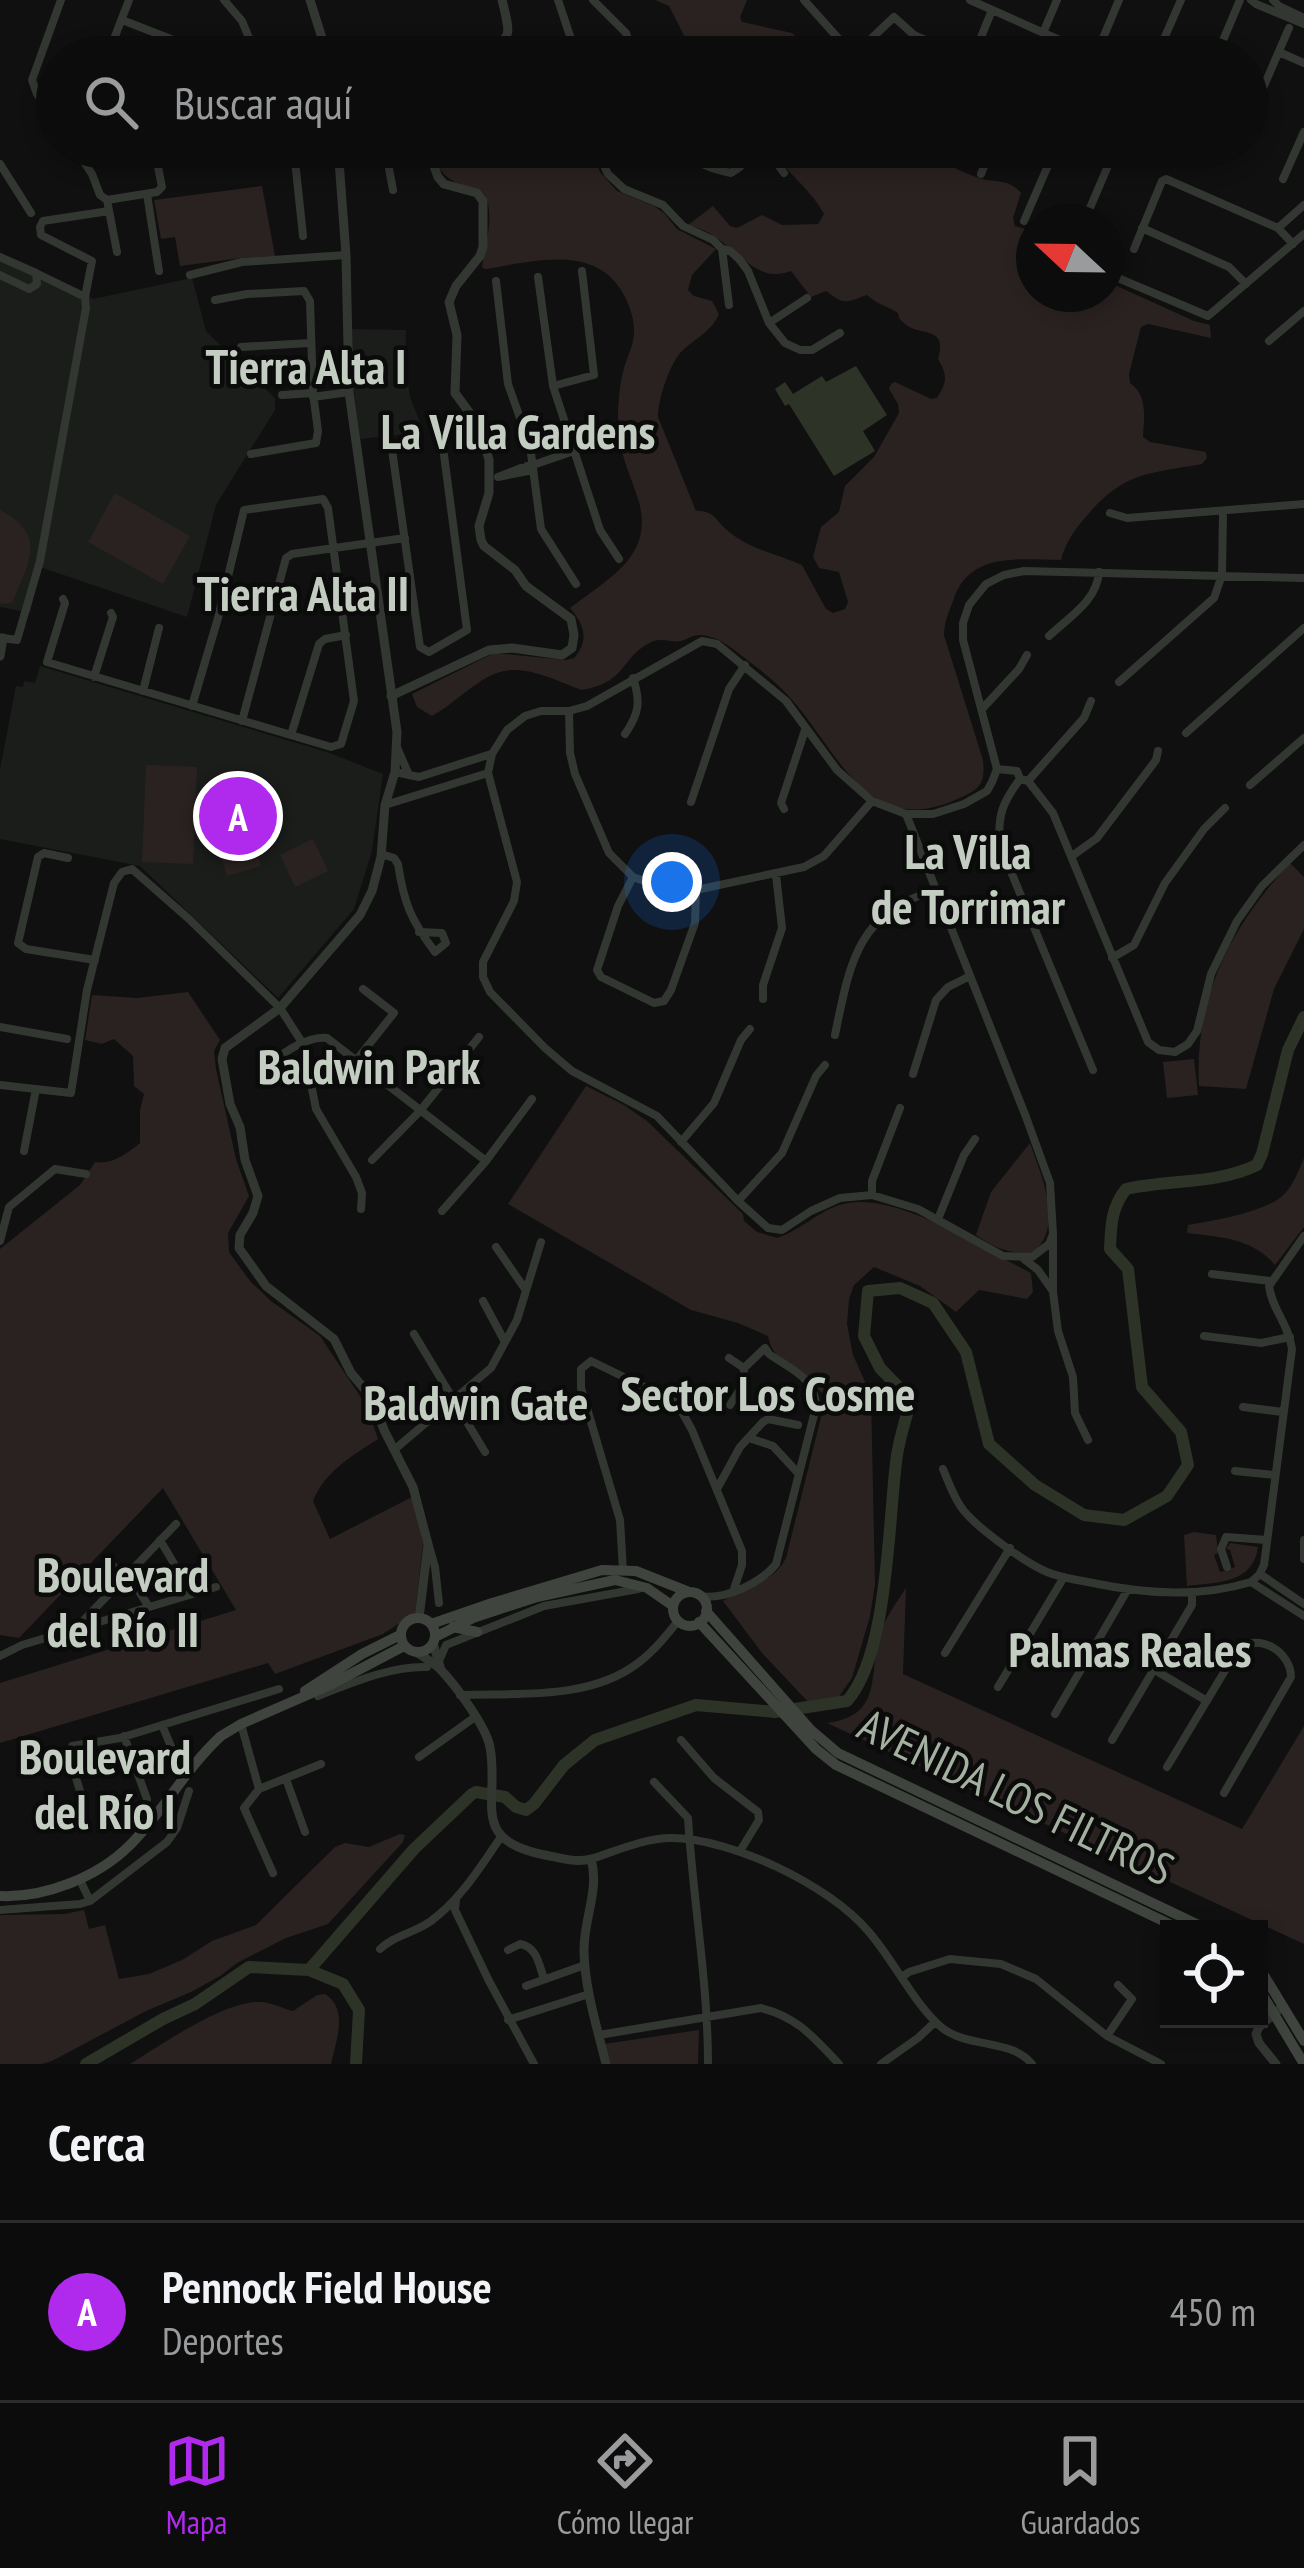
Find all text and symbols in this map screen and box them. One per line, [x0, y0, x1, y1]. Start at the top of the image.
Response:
search box [36, 36, 1268, 168]
icon: search [78, 69, 144, 135]
text: Buscar aquí [174, 73, 353, 131]
north arrow [1016, 204, 1124, 312]
district label: Tierra Alta I [205, 335, 407, 397]
district label: La Villa Gardens [381, 400, 655, 462]
district label: Tierra Alta II [197, 562, 409, 624]
pin: A [199, 771, 277, 861]
district label: La Villa de Torrimar [871, 820, 1066, 937]
your location [642, 852, 702, 912]
district label: Baldwin Park [258, 1035, 481, 1097]
district label: Sector Los Cosme [620, 1362, 916, 1424]
district label: Baldwin Gate [363, 1371, 589, 1433]
district label: Boulevard del Río II [37, 1543, 209, 1660]
district label: Palmas Reales [1008, 1618, 1252, 1680]
street label: AVENIDA LOS FILTROS [849, 1695, 1184, 1897]
district label: Boulevard del Río I [19, 1725, 191, 1842]
map controls [1160, 1920, 1268, 2028]
button: locate [1160, 1920, 1268, 2028]
text: Cerca [48, 2109, 146, 2175]
text: Pennock Field House [162, 2257, 492, 2315]
text: A [77, 2286, 97, 2337]
text: 450 m [1170, 2286, 1256, 2337]
text: Deportes [162, 2315, 284, 2366]
tab: Mapa [164, 2428, 230, 2543]
tab: Cómo llegar [557, 2428, 693, 2543]
tab: Guardados [1020, 2428, 1140, 2543]

